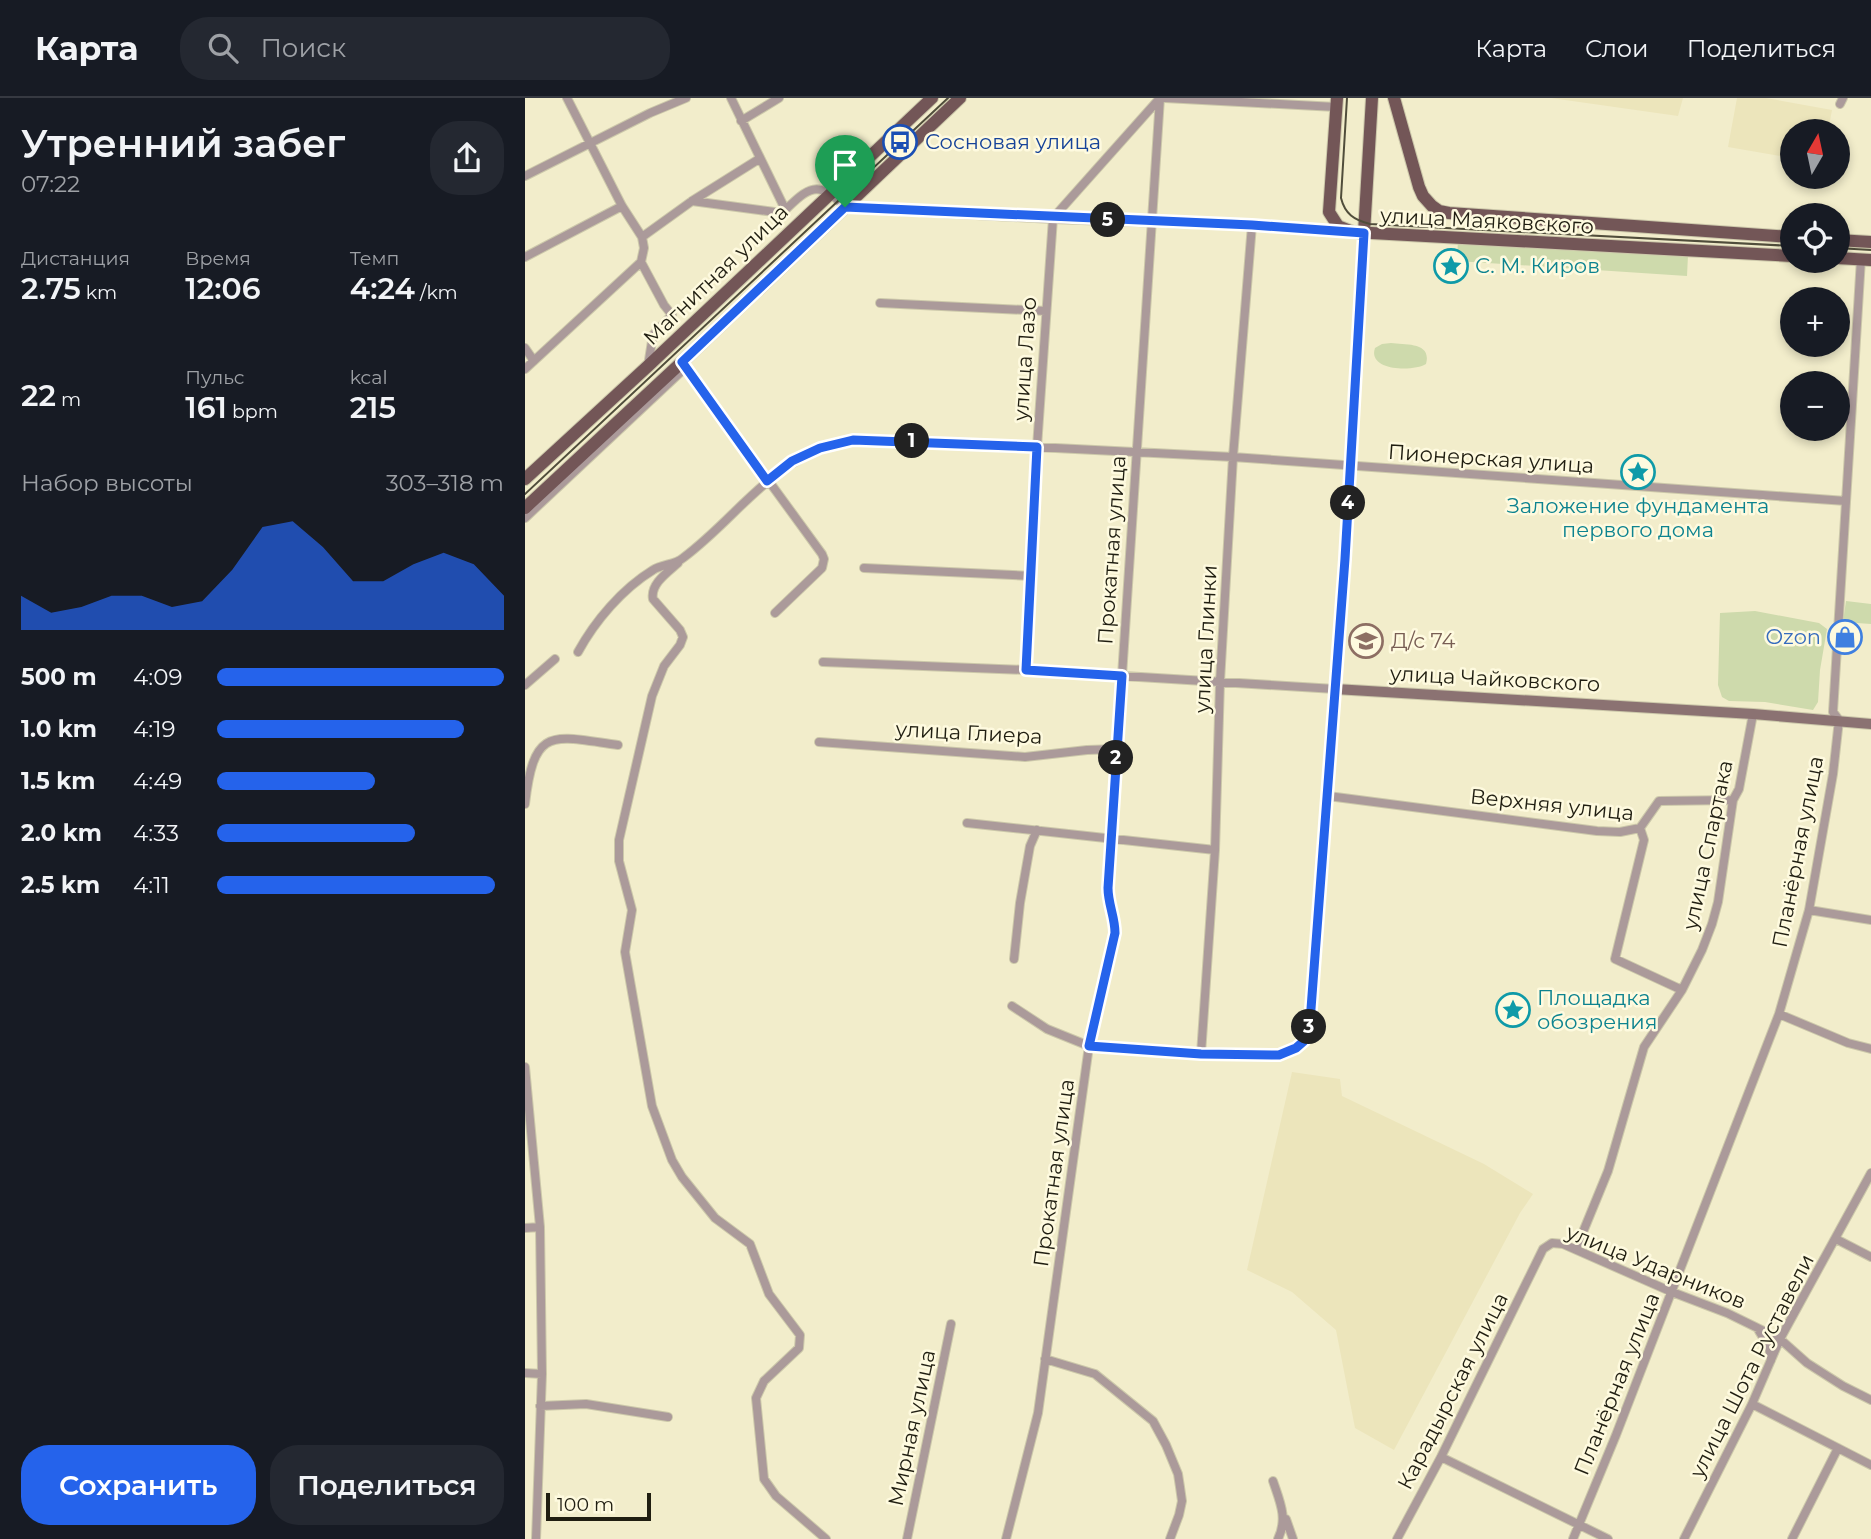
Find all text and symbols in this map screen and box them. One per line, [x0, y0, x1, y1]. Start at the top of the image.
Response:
search box [180, 17, 670, 80]
text: Карта [35, 28, 138, 68]
icon: search [204, 29, 242, 67]
text: Поиск [260, 32, 346, 64]
text: Карта [1475, 34, 1547, 63]
text: Слои [1585, 34, 1649, 63]
text: Поделиться [1687, 34, 1836, 63]
north arrow [1780, 119, 1850, 189]
map controls [1780, 119, 1850, 441]
text: Утренний забег [21, 120, 345, 167]
button: share [430, 121, 504, 195]
bus stop icon: Сосновая улица [881, 123, 919, 161]
place label: Сосновая улица [925, 129, 1101, 154]
pin [815, 135, 875, 207]
icon: arrive [826, 146, 864, 184]
text: 07:22 [21, 170, 80, 198]
street label: Магнитная улица [638, 199, 793, 350]
pin: 5 [1091, 202, 1125, 238]
street label: улица Маяковского [1378, 202, 1595, 239]
button: locate [1780, 203, 1850, 273]
text: 5 [1102, 208, 1113, 231]
text: Дистанция [21, 247, 130, 270]
text: Время [185, 247, 251, 270]
text: Темп [350, 247, 399, 270]
place icon: С. М. Киров [1432, 247, 1470, 285]
place label: С. М. Киров [1475, 253, 1600, 278]
text: 2.75 [21, 270, 81, 307]
text: 12:06 [185, 270, 261, 307]
text: 4:24 [350, 270, 415, 307]
text: km [81, 281, 117, 304]
text: /km [415, 281, 458, 304]
button: + [1780, 287, 1850, 357]
street label: улица Лазо [1008, 296, 1041, 423]
text: Пульс [185, 366, 245, 389]
text: kcal [350, 366, 388, 389]
button: − [1780, 371, 1850, 441]
text: 22 [21, 377, 56, 414]
text: m [56, 388, 81, 411]
text: 161 [185, 389, 227, 426]
text: 215 [350, 389, 396, 426]
text: bpm [227, 400, 278, 423]
pin: 1 [895, 424, 929, 458]
text: 1 [908, 429, 915, 452]
street label: Пионерская улица [1387, 439, 1595, 478]
place icon: Заложение фундамента первого дома [1619, 453, 1657, 491]
street label: Прокатная улица [1092, 455, 1131, 645]
text: Набор высоты [21, 469, 193, 497]
text: 303–318 m [386, 469, 504, 497]
pin: 4 [1331, 486, 1365, 520]
text: 4 [1341, 491, 1354, 514]
place label: Заложение фундамента первого дома [1507, 493, 1769, 542]
street label: улица Глинки [1189, 564, 1222, 715]
shop icon: Ozon [1826, 618, 1864, 656]
school or university icon: Д/с 74 [1347, 622, 1385, 660]
place label: Ozon [1765, 624, 1821, 649]
place label: Д/с 74 [1391, 628, 1456, 653]
street label: улица Чайковского [1388, 660, 1601, 696]
text: 500 m [21, 663, 97, 691]
text: 4:09 [133, 663, 182, 691]
text: 1.0 km [21, 715, 97, 743]
text: 4:19 [133, 715, 176, 743]
street label: улица Глиера [894, 716, 1043, 749]
pin: 2 [1099, 740, 1133, 776]
text: 2 [1110, 746, 1121, 769]
street label: Планёрная улица [1767, 754, 1828, 950]
street label: улица Спартака [1677, 758, 1738, 933]
text: 1.5 km [21, 767, 95, 795]
text: 4:49 [133, 767, 182, 795]
street label: Верхняя улица [1469, 783, 1635, 826]
text: 2.0 km [21, 819, 102, 847]
text: 4:33 [133, 819, 179, 847]
text: 2.5 km [21, 871, 100, 899]
text: 4:11 [133, 871, 170, 899]
place label: Площадка обозрения [1537, 985, 1658, 1034]
place icon: Площадка обозрения [1494, 991, 1532, 1029]
pin: 3 [1291, 1010, 1327, 1044]
text: 3 [1303, 1015, 1314, 1038]
street label: Прокатная улица [1028, 1077, 1079, 1268]
street label: улица Ударников [1562, 1219, 1750, 1314]
street label: улица Шота Руставели [1684, 1250, 1819, 1483]
street label: Карадырская улица [1392, 1288, 1513, 1493]
street label: Планёрная улица [1568, 1289, 1665, 1479]
street label: Мирная улица [883, 1347, 940, 1508]
button: Сохранить [21, 1445, 256, 1525]
button: Поделиться [270, 1445, 504, 1525]
scale bar [546, 1490, 651, 1522]
text: 100 m [557, 1493, 614, 1516]

